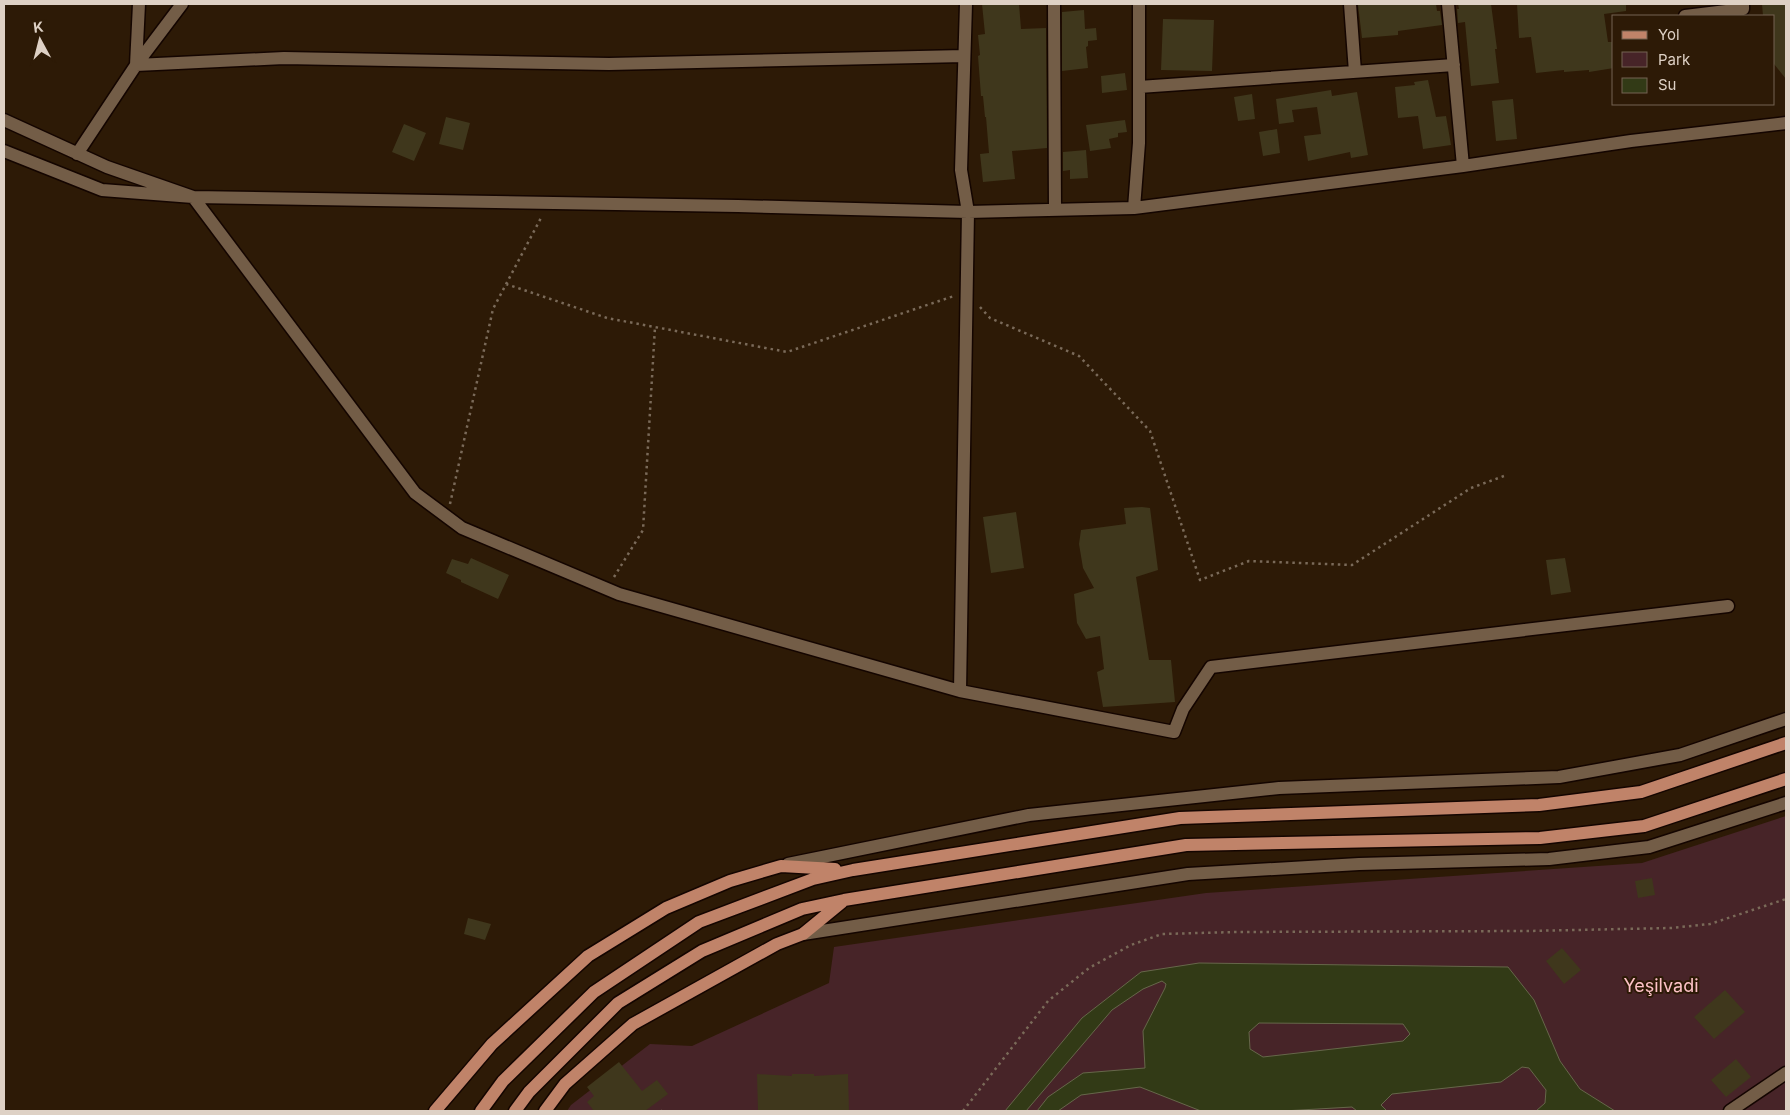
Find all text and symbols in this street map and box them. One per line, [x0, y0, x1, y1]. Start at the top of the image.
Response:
north arrow [15, 15, 65, 65]
legend [1612, 15, 1775, 105]
text: K [32, 18, 44, 36]
text: Yol [1658, 25, 1680, 44]
text: Park [1658, 50, 1691, 69]
text: Su [1658, 75, 1677, 94]
park label: Yeşilvadi [1623, 975, 1699, 996]

